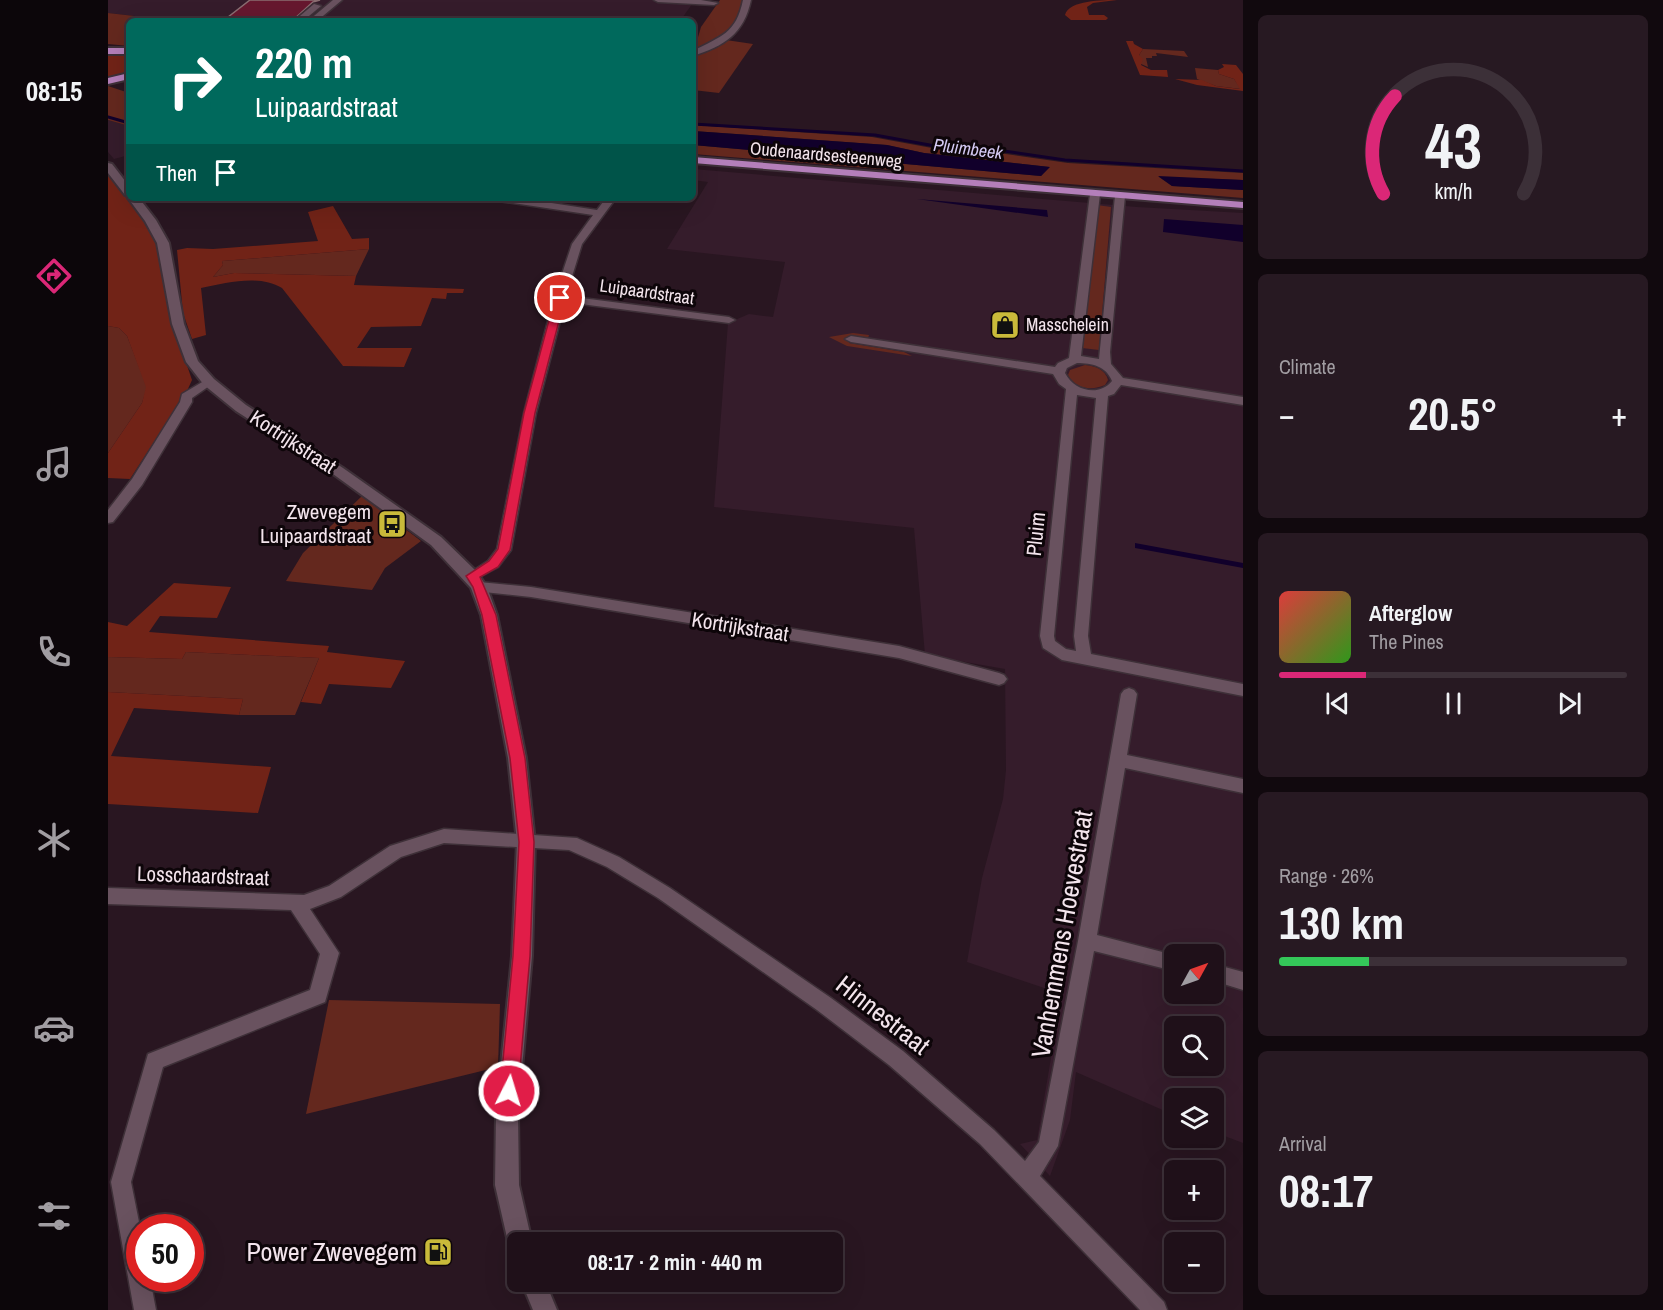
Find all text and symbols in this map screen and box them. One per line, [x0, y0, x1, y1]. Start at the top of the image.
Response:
text: 220 m [255, 35, 353, 91]
icon: right [156, 42, 234, 120]
text: 08:15 [26, 73, 82, 109]
text: Luipaardstraat [255, 89, 398, 125]
text: 43 [1425, 103, 1481, 187]
water label: Pluimbeek [932, 132, 1005, 165]
street label: Oudenaardsesteenweg [749, 135, 904, 174]
icon: arrive [209, 156, 242, 189]
text: Then [156, 158, 197, 188]
text: km/h [1434, 177, 1472, 206]
icon: directions [33, 255, 75, 297]
pin [534, 272, 585, 323]
street label: Luipaardstraat [598, 273, 696, 311]
icon: arrive [543, 281, 576, 314]
shop icon: Masschelein [989, 309, 1021, 341]
place label: Masschelein [1026, 312, 1109, 337]
text: Climate [1279, 353, 1336, 380]
text: 20.5° [1408, 383, 1498, 444]
text: − [1279, 392, 1295, 436]
text: + [1611, 392, 1627, 436]
street label: Kortrijkstraat [244, 403, 342, 480]
icon: music [33, 443, 75, 485]
place label: Zwevegem Luipaardstraat [260, 497, 371, 550]
bus stop icon: Zwevegem Luipaardstraat [376, 508, 408, 540]
street label: Pluim [1019, 511, 1052, 557]
text: Afterglow [1369, 598, 1452, 628]
street label: Kortrijkstraat [690, 605, 791, 648]
text: The Pines [1369, 628, 1444, 655]
icon: phone [33, 631, 75, 673]
icon: previous [1321, 687, 1354, 720]
icon: pause [1437, 687, 1470, 720]
icon: next [1553, 687, 1586, 720]
street label: Vanhemmens Hoevestraat [1022, 807, 1101, 1060]
icon: climate [33, 819, 75, 861]
street label: Losschaardstraat [137, 859, 270, 892]
text: Range · 26% [1279, 862, 1374, 889]
text: 130 km [1279, 892, 1404, 953]
north arrow [1164, 944, 1224, 1004]
map controls [1164, 944, 1224, 1292]
street label: Hinnestraat [829, 967, 938, 1062]
icon: car [33, 1007, 75, 1049]
button: search [1164, 1016, 1224, 1076]
position arrow [477, 1059, 541, 1123]
button: layers [1164, 1088, 1224, 1148]
text: Arrival [1279, 1130, 1326, 1157]
button: + [1164, 1160, 1224, 1220]
text: 08:17 [1279, 1160, 1373, 1221]
icon: filters [33, 1195, 75, 1237]
speed limit sign: 50 [126, 1214, 204, 1292]
button: − [1164, 1232, 1224, 1292]
place label: Power Zwevegem [246, 1234, 417, 1269]
fuel station icon: Power Zwevegem [422, 1236, 454, 1268]
text: 08:17 · 2 min · 440 m [588, 1247, 762, 1277]

